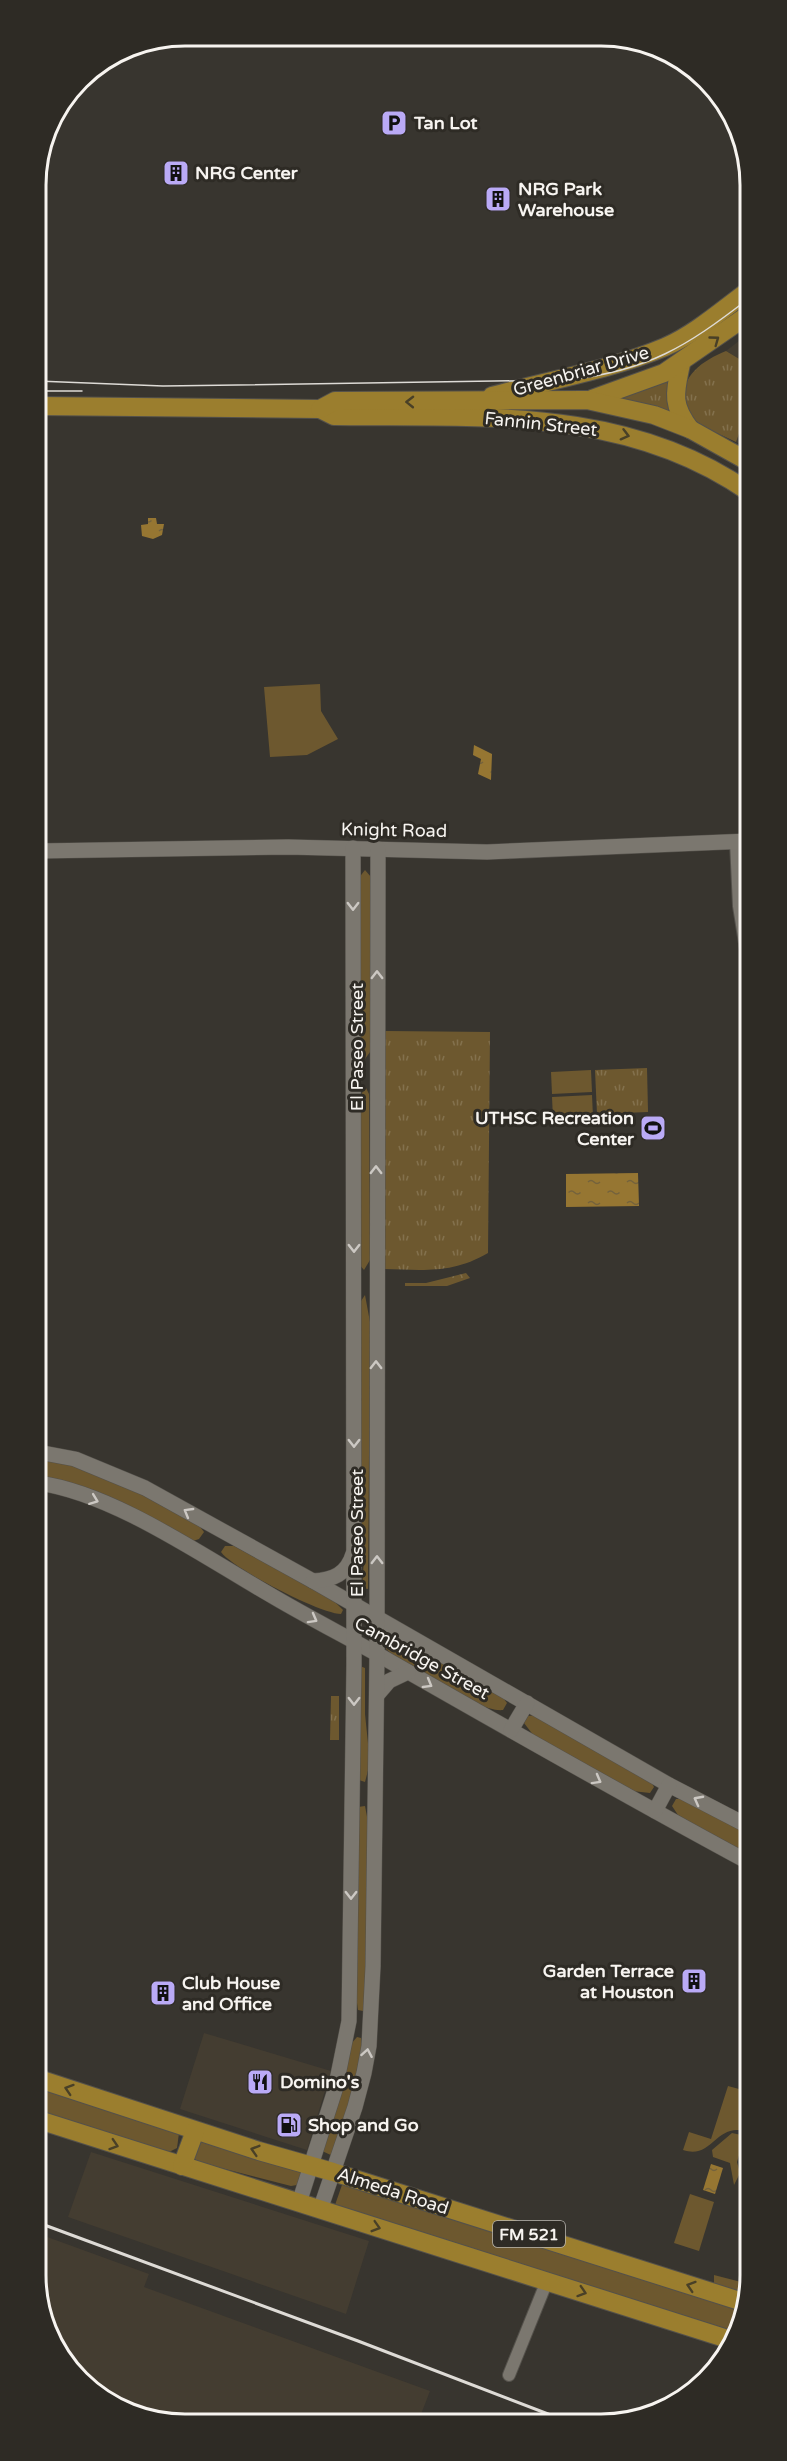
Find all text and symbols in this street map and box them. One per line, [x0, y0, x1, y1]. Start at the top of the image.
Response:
parking icon: Tan Lot [379, 108, 409, 138]
place label: Tan Lot [413, 112, 478, 134]
building icon: NRG Center [161, 158, 191, 188]
place label: NRG Center [195, 162, 299, 184]
place label: NRG Park Warehouse [518, 178, 614, 221]
building icon: NRG Park Warehouse [483, 184, 513, 214]
one-way arrow [708, 336, 719, 347]
street label: Greenbriar Drive [511, 341, 651, 401]
one-way arrow [405, 395, 414, 408]
street label: Fannin Street [484, 407, 599, 441]
one-way arrow [619, 428, 630, 440]
street label: Knight Road [341, 818, 447, 842]
one-way arrow [347, 902, 359, 911]
one-way arrow [371, 971, 383, 980]
street label: El Paseo Street [346, 983, 368, 1111]
place label: UTHSC Recreation Center [475, 1107, 635, 1150]
sports icon: UTHSC Recreation Center [638, 1113, 668, 1143]
one-way arrow [370, 1166, 382, 1175]
one-way arrow [348, 1244, 360, 1253]
one-way arrow [370, 1361, 382, 1370]
one-way arrow [348, 1439, 360, 1448]
street label: El Paseo Street [346, 1469, 368, 1597]
one-way arrow [88, 1492, 98, 1505]
one-way arrow [184, 1508, 194, 1519]
one-way arrow [371, 1556, 383, 1565]
one-way arrow [307, 1612, 318, 1623]
street label: Cambridge Street [351, 1612, 493, 1704]
one-way arrow [422, 1676, 432, 1688]
one-way arrow [348, 1696, 360, 1705]
one-way arrow [591, 1773, 601, 1784]
one-way arrow [694, 1796, 705, 1807]
one-way arrow [345, 1891, 357, 1900]
place label: Garden Terrace at Houston [543, 1960, 674, 2003]
building icon: Garden Terrace at Houston [679, 1966, 709, 1996]
place label: Club House and Office [182, 1972, 280, 2015]
building icon: Club House and Office [148, 1978, 178, 2008]
one-way arrow [361, 2049, 373, 2058]
restaurant icon: Domino's [245, 2067, 275, 2097]
place label: Domino's [280, 2071, 360, 2093]
one-way arrow [64, 2084, 75, 2097]
fuel station icon: Shop and Go [274, 2110, 304, 2140]
place label: Shop and Go [308, 2114, 419, 2136]
one-way arrow [108, 2137, 119, 2150]
one-way arrow [250, 2145, 261, 2157]
street label: Almeda Road [334, 2163, 452, 2219]
one-way arrow [370, 2220, 381, 2232]
road number: FM 521 [493, 2221, 565, 2247]
one-way arrow [686, 2281, 697, 2293]
one-way arrow [576, 2285, 587, 2298]

